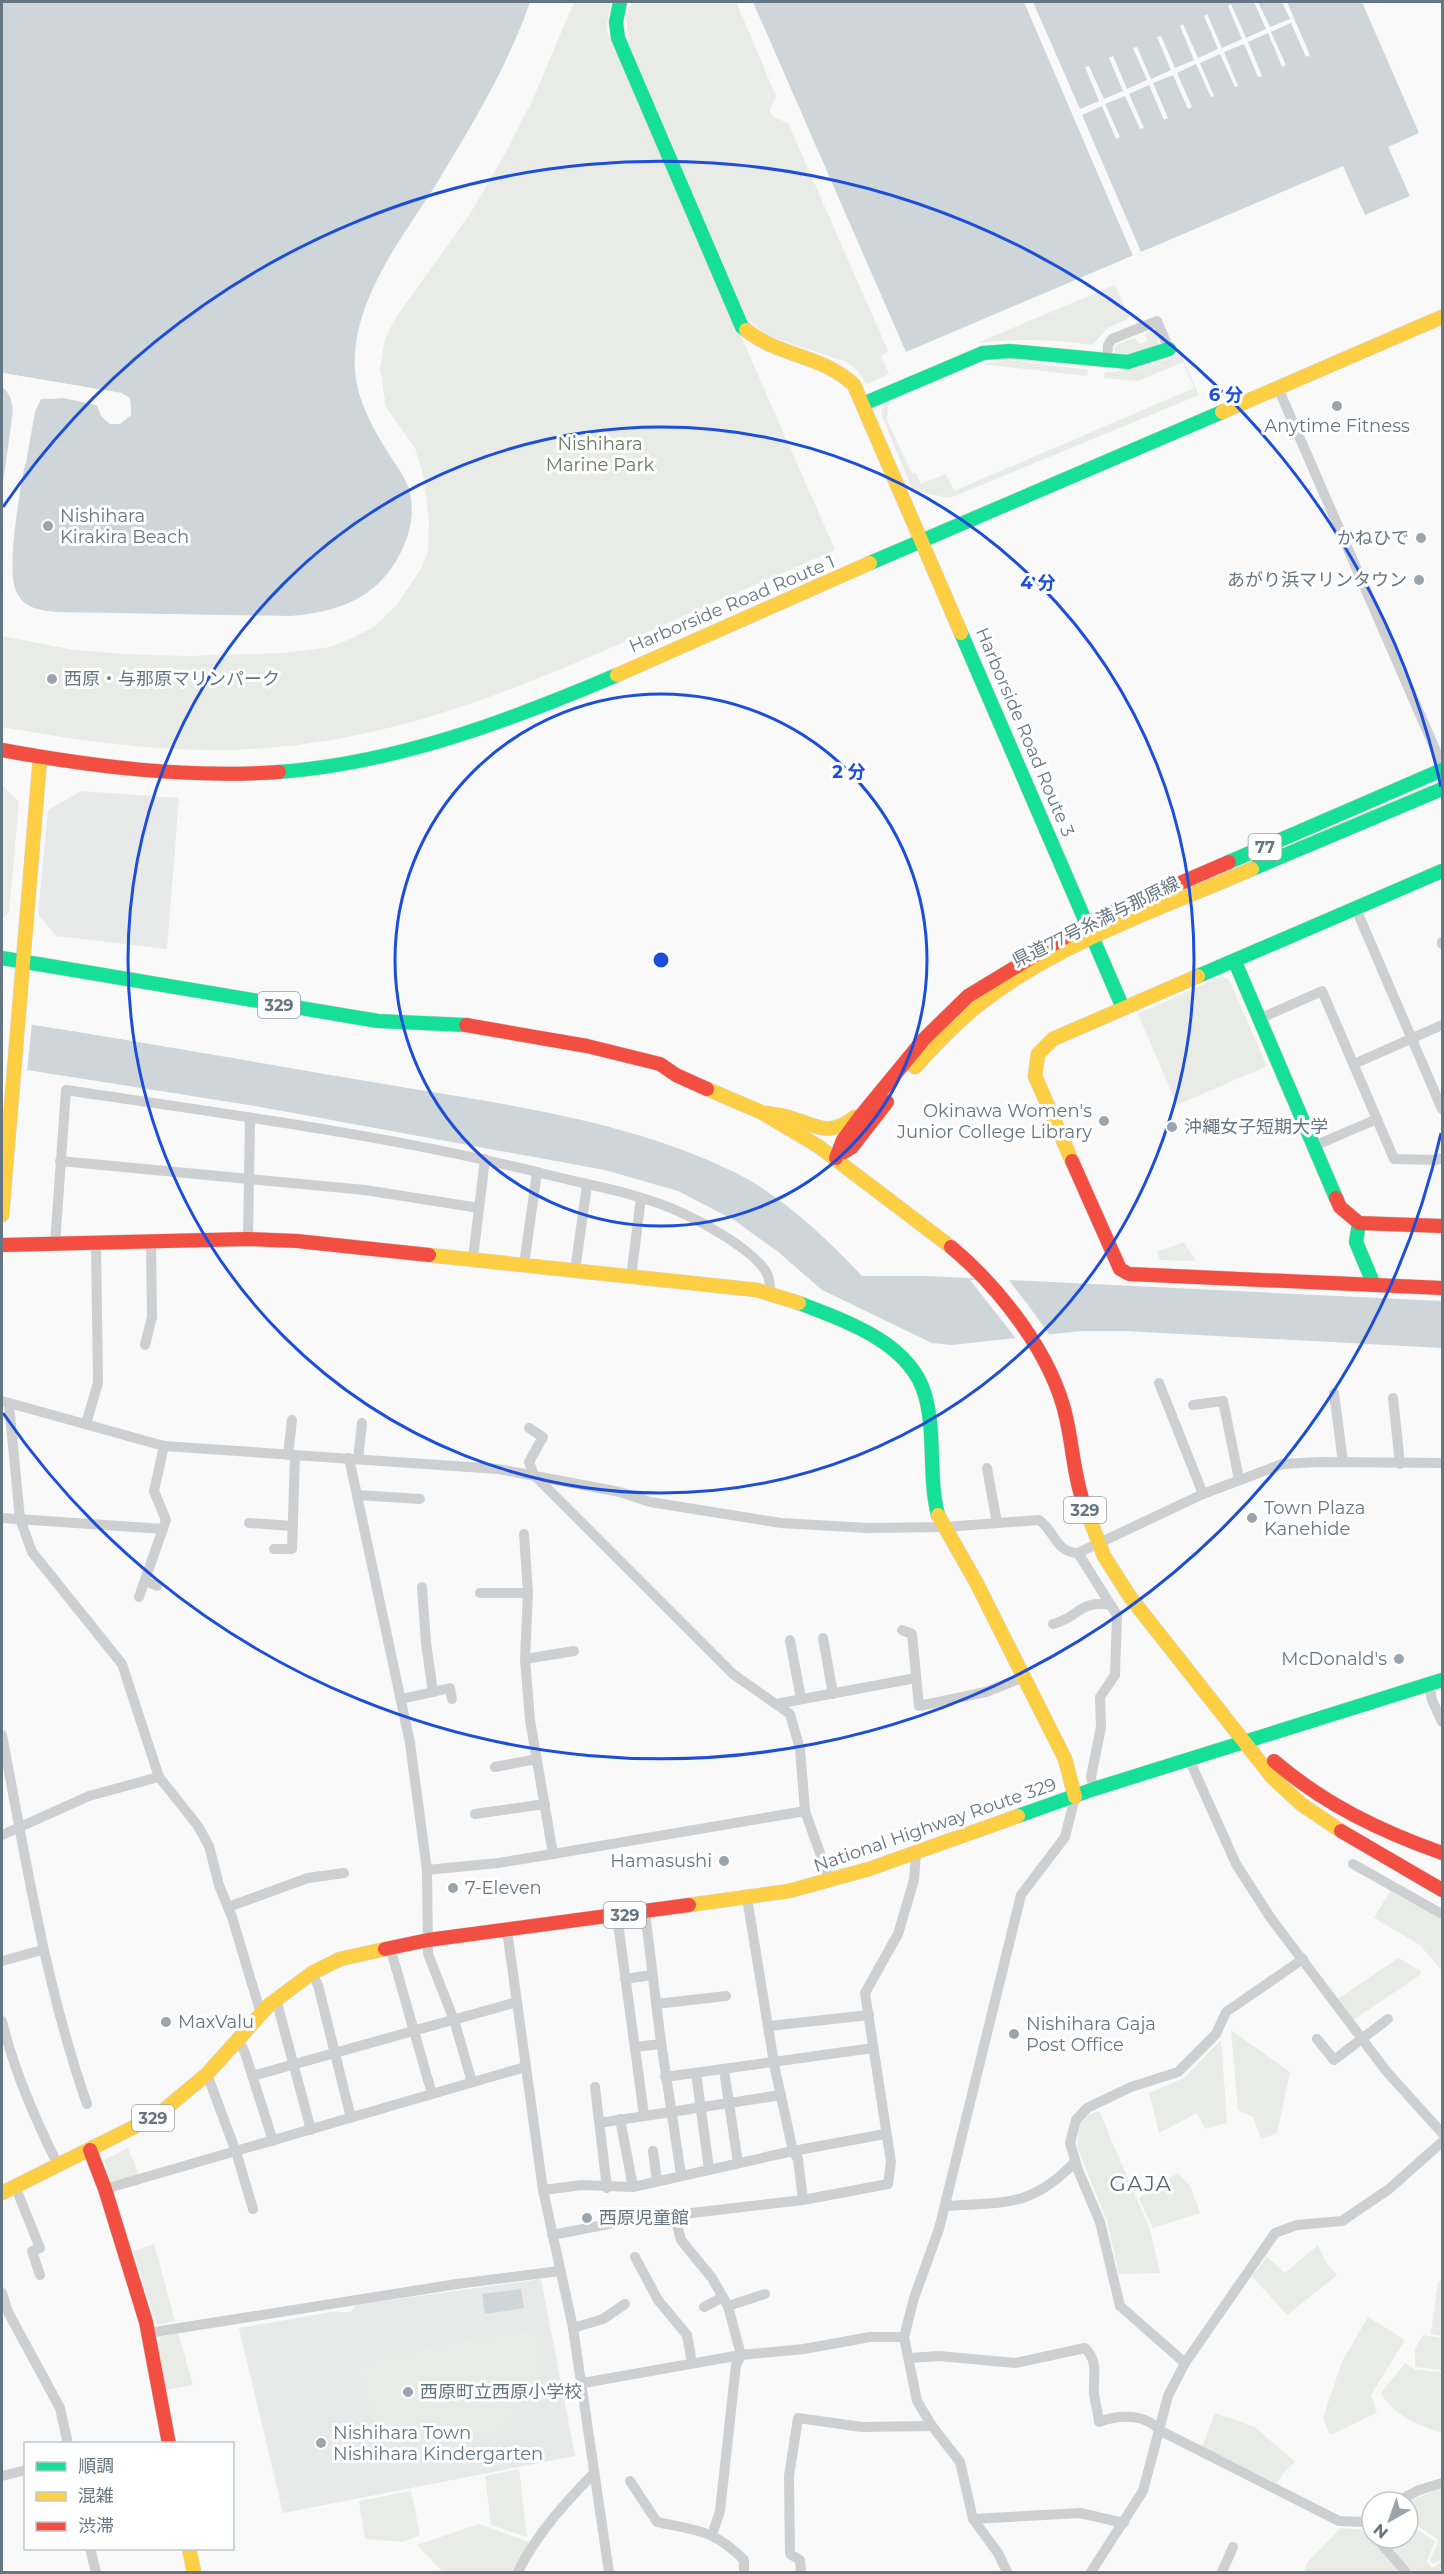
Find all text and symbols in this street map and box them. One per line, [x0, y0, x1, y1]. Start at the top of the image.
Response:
text: 6 分 [1209, 384, 1243, 406]
marker: Anytime Fitness [1330, 399, 1344, 413]
place label: Anytime Fitness [1264, 415, 1410, 437]
park label: Nishihara Marine Park [546, 433, 655, 476]
place label: Nishihara Kirakira Beach [60, 505, 189, 548]
marker: Nishihara Kirakira Beach [41, 519, 55, 533]
place label: かねひで [1337, 527, 1409, 549]
marker: かねひで [1414, 531, 1428, 545]
street label: Harborside Road Route 1 [626, 551, 838, 657]
place label: あがり浜マリンタウン [1227, 569, 1407, 591]
text: 4 分 [1020, 572, 1056, 594]
marker: あがり浜マリンタウン [1412, 573, 1426, 587]
street label: Harborside Road Route 3 [971, 624, 1079, 840]
place label: 西原・与那原マリンパーク [64, 668, 280, 690]
marker: 西原・与那原マリンパーク [45, 672, 59, 686]
text: 2 分 [832, 761, 866, 783]
road number: 77 [1248, 834, 1282, 860]
street label: 県道77号糸満与那原線 [1009, 872, 1183, 972]
centre of rings [651, 950, 671, 970]
road number: 329 [258, 992, 300, 1018]
place label: Okinawa Women's Junior College Library [896, 1100, 1092, 1143]
marker: Okinawa Women's Junior College Library [1097, 1114, 1111, 1128]
place label: 沖繩女子短期大学 [1184, 1116, 1328, 1138]
marker: 沖繩女子短期大学 [1165, 1120, 1179, 1134]
road number: 329 [1064, 1497, 1106, 1523]
place label: Town Plaza Kanehide [1264, 1497, 1365, 1540]
marker: Town Plaza Kanehide [1245, 1511, 1259, 1525]
place label: McDonald's [1281, 1648, 1387, 1670]
marker: McDonald's [1392, 1652, 1406, 1666]
street label: National Highway Route 329 [811, 1773, 1059, 1877]
place label: Hamasushi [610, 1850, 712, 1872]
marker: Hamasushi [717, 1854, 731, 1868]
place label: 7-Eleven [465, 1877, 542, 1899]
marker: 7-Eleven [446, 1881, 460, 1895]
road number: 329 [604, 1902, 646, 1928]
place label: MaxValu [178, 2011, 254, 2033]
place label: Nishihara Gaja Post Office [1026, 2013, 1156, 2056]
marker: MaxValu [159, 2015, 173, 2029]
marker: Nishihara Gaja Post Office [1007, 2027, 1021, 2041]
road number: 329 [132, 2105, 174, 2131]
district label: GAJA [1110, 2171, 1172, 2196]
place label: 西原児童館 [599, 2207, 689, 2229]
marker: 西原児童館 [580, 2211, 594, 2225]
place label: 西原町立西原小学校 [420, 2381, 582, 2403]
marker: 西原町立西原小学校 [401, 2385, 415, 2399]
place label: Nishihara Town Nishihara Kindergarten [333, 2422, 543, 2465]
marker: Nishihara Town Nishihara Kindergarten [314, 2436, 328, 2450]
legend [24, 2442, 234, 2550]
text: 順調 [78, 2455, 114, 2477]
text: 混雑 [78, 2485, 114, 2507]
north arrow [1360, 2490, 1420, 2550]
text: 渋滞 [78, 2515, 114, 2537]
text: N [1370, 2520, 1392, 2543]

